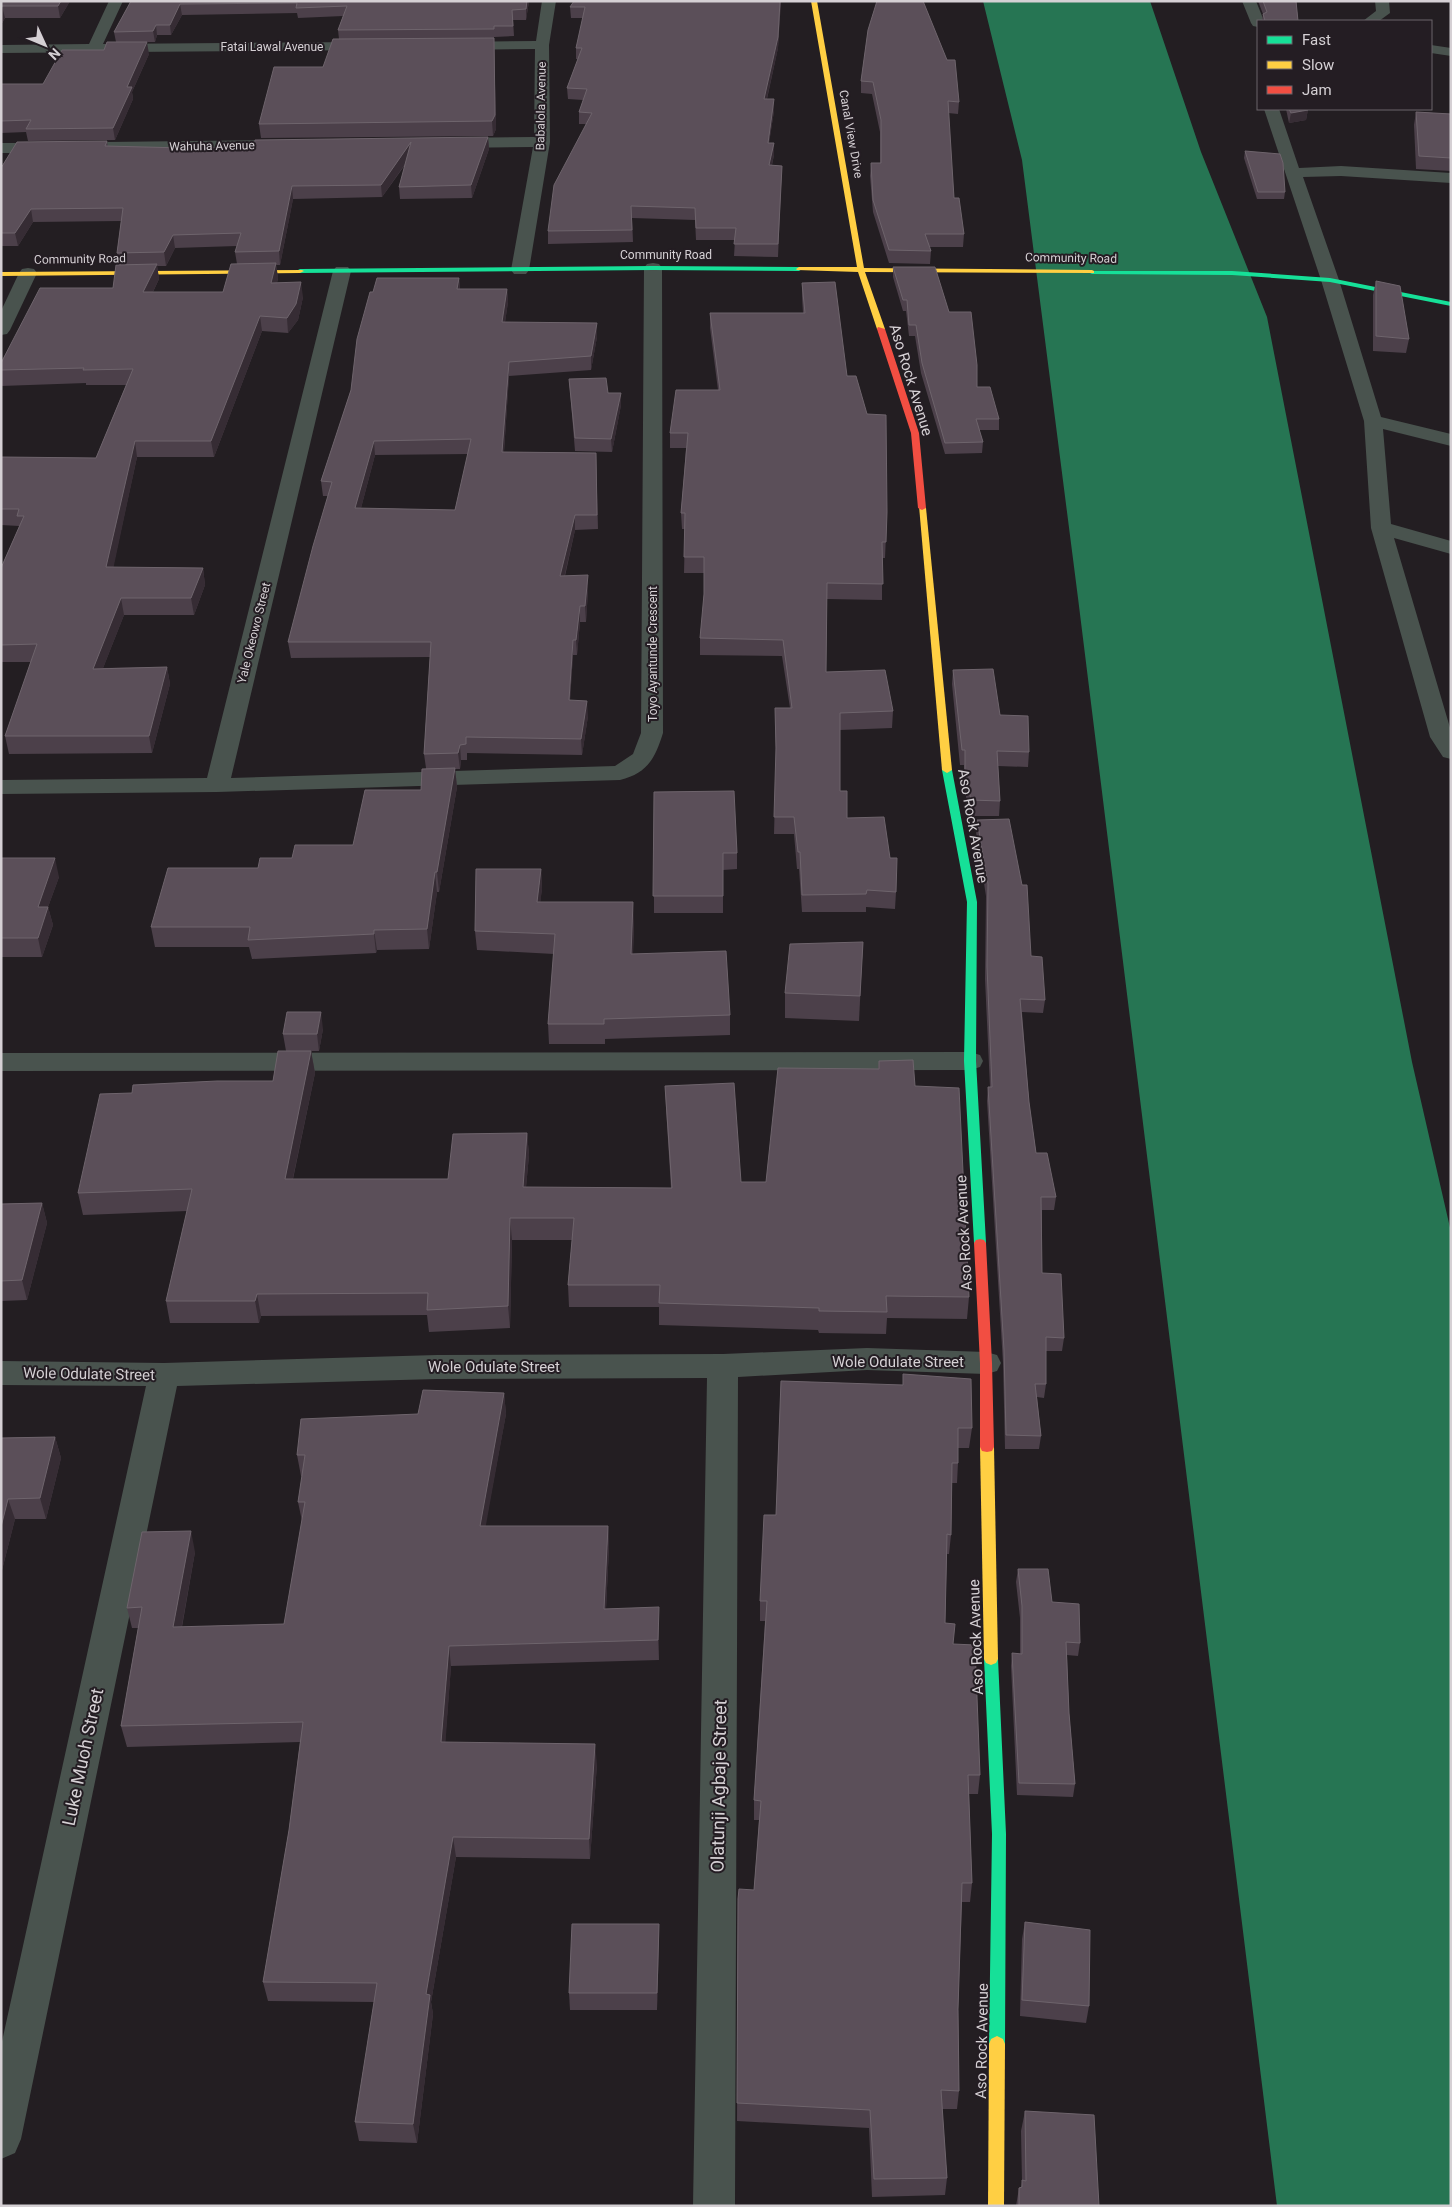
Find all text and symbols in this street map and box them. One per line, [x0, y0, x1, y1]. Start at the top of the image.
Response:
north arrow [20, 20, 70, 70]
legend [1257, 20, 1432, 110]
text: Fast [1302, 31, 1331, 49]
street label: Fatai Lawal Avenue [221, 40, 323, 54]
text: N [45, 45, 64, 63]
text: Slow [1302, 56, 1334, 74]
street label: Babalola Avenue [533, 62, 549, 150]
text: Jam [1302, 81, 1332, 99]
street label: Canal View Drive [836, 89, 866, 179]
street label: Wahuha Avenue [169, 138, 255, 154]
street label: Community Road [620, 248, 712, 262]
street label: Community Road [1025, 250, 1117, 266]
street label: Community Road [34, 251, 126, 267]
street label: Aso Rock Avenue [885, 322, 937, 438]
street label: Yale Okeowo Street [235, 581, 273, 685]
street label: Toyo Ayantunde Crescent [646, 586, 660, 722]
street label: Aso Rock Avenue [954, 767, 992, 885]
street label: Aso Rock Avenue [952, 1175, 976, 1291]
street label: Wole Odulate Street [832, 1353, 964, 1371]
street label: Wole Odulate Street [428, 1358, 560, 1376]
street label: Wole Odulate Street [23, 1364, 155, 1384]
street label: Aso Rock Avenue [965, 1579, 987, 1695]
street label: Luke Muoh Street [58, 1686, 107, 1828]
street label: Olatunji Agbaje Street [706, 1699, 731, 1873]
street label: Aso Rock Avenue [972, 1983, 992, 2099]

